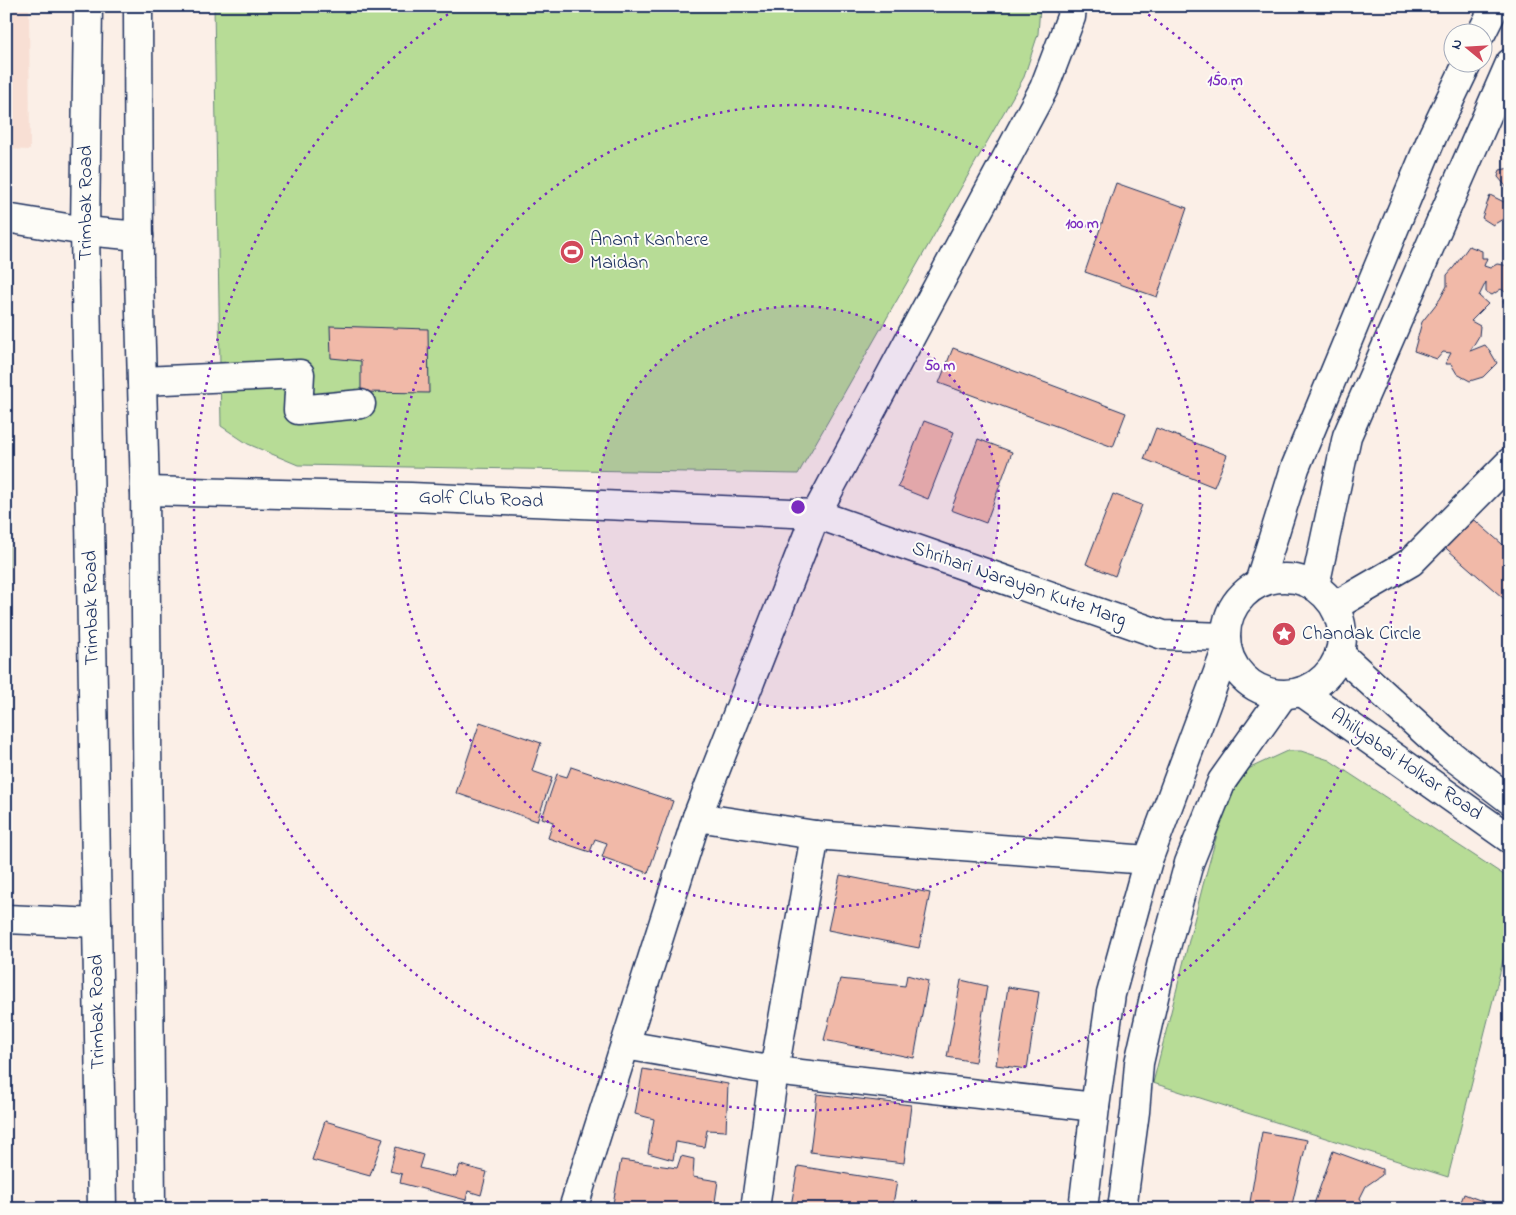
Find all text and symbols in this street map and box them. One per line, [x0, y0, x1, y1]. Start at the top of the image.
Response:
north arrow [1444, 22, 1494, 72]
text: N [1446, 37, 1469, 52]
text: 150 m [1207, 70, 1243, 92]
street label: Trimbak Road [72, 145, 101, 261]
text: 100 m [1065, 213, 1099, 235]
place label: Anant Kanhere Maidan [590, 226, 709, 278]
sports icon: Anant Kanhere Maidan [559, 239, 585, 265]
text: 50 m [925, 355, 956, 377]
street label: Golf Club Road [418, 483, 544, 517]
centre of rings [789, 498, 807, 516]
street label: Shrihari Narayan Kute Marg [907, 535, 1130, 636]
street label: Trimbak Road [76, 550, 108, 666]
place label: Chandak Circle [1302, 620, 1421, 649]
place icon: Chandak Circle [1271, 621, 1297, 647]
street label: Ahilyabai Holkar Road [1324, 702, 1488, 828]
street label: Trimbak Road [82, 954, 114, 1070]

